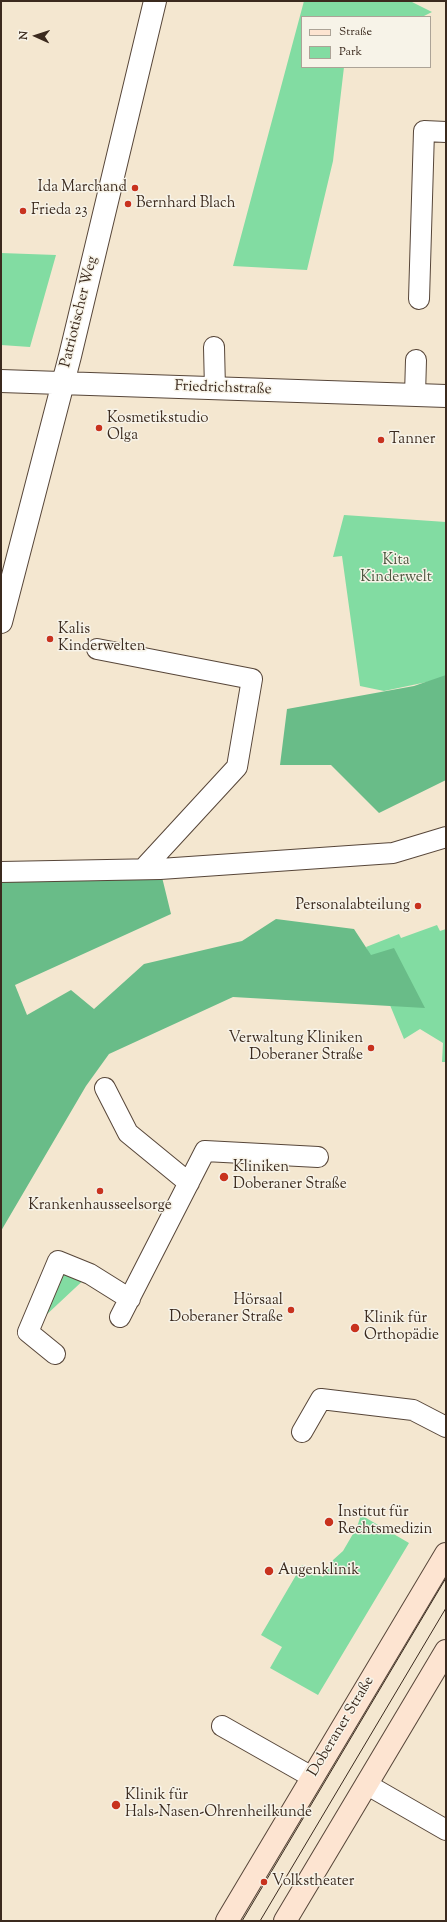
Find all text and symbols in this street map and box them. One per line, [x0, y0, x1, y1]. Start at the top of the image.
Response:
north arrow [16, 16, 56, 56]
legend [301, 16, 431, 68]
text: Straße [339, 23, 372, 41]
text: N [16, 31, 32, 40]
text: Park [339, 43, 362, 61]
place label: Ida Marchand [38, 179, 127, 197]
marker: Ida Marchand [130, 183, 140, 193]
place label: Bernhard Blach [136, 195, 236, 213]
marker: Bernhard Blach [123, 199, 133, 209]
place label: Frieda 23 [31, 202, 88, 220]
marker: Frieda 23 [18, 206, 28, 216]
street label: Patriotischer Weg [57, 254, 103, 370]
street label: Friedrichstraße [174, 378, 272, 400]
place label: Kosmetikstudio Olga [107, 410, 209, 445]
marker: Kosmetikstudio Olga [94, 423, 104, 433]
place label: Tanner [389, 431, 435, 449]
marker: Tanner [376, 435, 386, 445]
park label: Kita Kinderwelt [360, 552, 432, 587]
place label: Kalis Kinderwelten [58, 621, 145, 656]
marker: Kalis Kinderwelten [45, 634, 55, 644]
place label: Personalabteilung [296, 897, 410, 915]
marker: Personalabteilung [413, 901, 423, 911]
place label: Verwaltung Kliniken Doberaner Straße [228, 1030, 363, 1065]
marker: Verwaltung Kliniken Doberaner Straße [366, 1043, 376, 1053]
place label: Kliniken Doberaner Straße [233, 1159, 347, 1194]
marker: Kliniken Doberaner Straße [218, 1171, 230, 1183]
marker: Krankenhausseelsorge [95, 1186, 105, 1196]
place label: Krankenhausseelsorge [28, 1197, 172, 1215]
place label: Hörsaal Doberaner Straße [169, 1292, 283, 1327]
marker: Hörsaal Doberaner Straße [286, 1305, 296, 1315]
place label: Klinik für Orthopädie [364, 1310, 439, 1345]
marker: Klinik für Orthopädie [349, 1322, 361, 1334]
place label: Institut für Rechtsmedizin [338, 1504, 432, 1539]
marker: Institut für Rechtsmedizin [323, 1516, 335, 1528]
place label: Augenklinik [278, 1562, 359, 1580]
marker: Augenklinik [263, 1565, 275, 1577]
street label: Doberaner Straße [305, 1674, 379, 1780]
place label: Klinik für Hals-Nasen-Ohrenheilkunde [125, 1787, 312, 1822]
marker: Klinik für Hals-Nasen-Ohrenheilkunde [110, 1799, 122, 1811]
place label: Volkstheater [272, 1873, 354, 1891]
marker: Volkstheater [259, 1877, 269, 1887]

